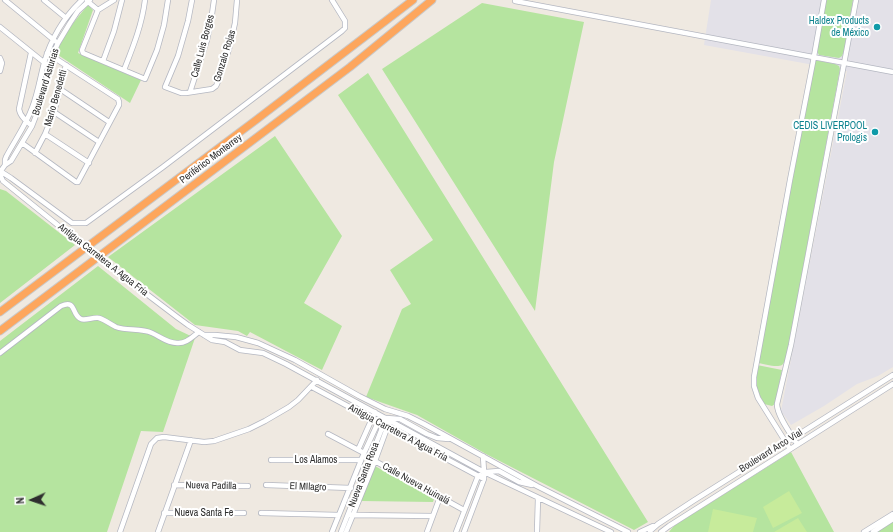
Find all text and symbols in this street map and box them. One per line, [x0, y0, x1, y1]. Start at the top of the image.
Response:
street label: Calle Luis Borges [189, 13, 217, 79]
place label: Haldex Products de México [809, 15, 869, 38]
marker: Haldex Products de México [872, 22, 882, 32]
street label: Gonzalo Rojas [211, 29, 239, 83]
street label: Boulevard Asturias [30, 47, 62, 117]
street label: Mario Benedetti [42, 68, 70, 128]
place label: CEDIS LIVERPOOL Prologis [793, 120, 867, 144]
marker: CEDIS LIVERPOOL Prologis [870, 127, 880, 137]
street label: Periférico Monterrey [178, 132, 244, 186]
street label: Antigua Carretera A Agua Fría [55, 221, 151, 299]
street label: Antigua Carretera A Agua Fría [346, 402, 450, 464]
street label: Boulevard Arco Vial [737, 427, 805, 475]
street label: Nueva Santa Rosa [346, 441, 382, 509]
street label: Los Alamos [295, 454, 337, 466]
street label: Calle Nueva Huinalá [380, 461, 452, 507]
north arrow [12, 480, 52, 520]
street label: Nueva Padilla [185, 480, 237, 492]
street label: El MIlagro [289, 480, 327, 494]
text: N [13, 497, 27, 504]
street label: Nueva Santa Fe [175, 507, 233, 519]

